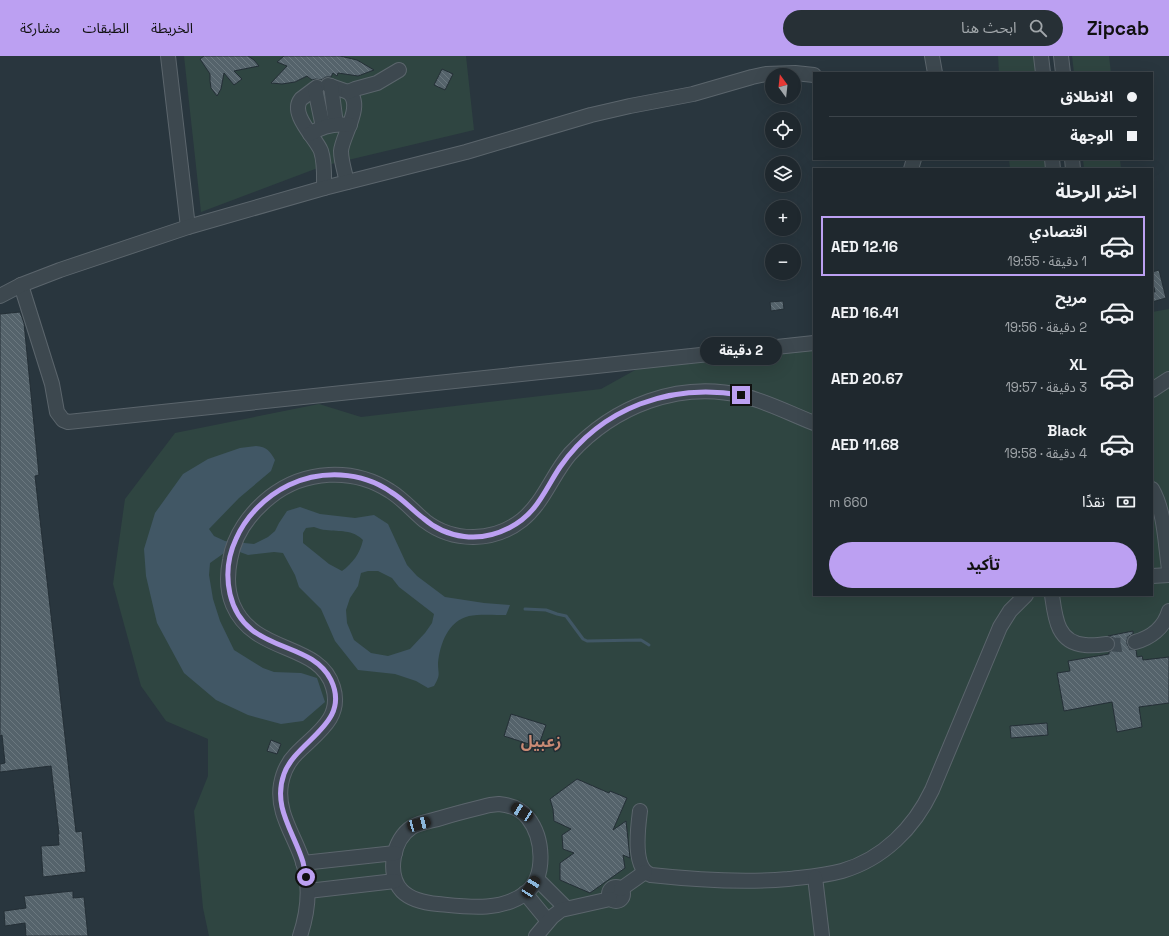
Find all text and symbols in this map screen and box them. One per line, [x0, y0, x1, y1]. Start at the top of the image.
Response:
search box [783, 10, 1063, 46]
text: Zipcab [1087, 16, 1149, 41]
icon: search [1027, 17, 1049, 39]
text: ابحث هنا [961, 18, 1017, 37]
text: مشاركة [20, 19, 60, 37]
text: الطبقات [82, 19, 129, 37]
text: الخريطة [151, 19, 193, 37]
north arrow [765, 68, 801, 104]
map controls [765, 68, 801, 280]
text: الانطلاق [1061, 87, 1113, 106]
button: locate [765, 112, 801, 148]
text: الوجهة [1070, 126, 1113, 145]
button: layers [765, 156, 801, 192]
text: اختر الرحلة [1056, 180, 1137, 203]
button: + [765, 200, 801, 236]
text: اقتصادي [1029, 222, 1087, 241]
icon: car [1099, 228, 1135, 264]
text: AED 12.16 [831, 237, 898, 256]
button: − [765, 244, 801, 280]
text: 1 دقيقة · 19:55 [1007, 253, 1087, 270]
text: مريح [1055, 288, 1087, 307]
icon: car [1099, 294, 1135, 330]
text: AED 16.41 [831, 303, 899, 322]
text: 2 دقيقة · 19:56 [1005, 319, 1087, 336]
callout: 2 دقيقة [700, 337, 782, 365]
text: 2 دقيقة [719, 342, 763, 359]
text: XL [1069, 355, 1087, 374]
icon: car [1099, 360, 1135, 396]
text: AED 20.67 [831, 369, 903, 388]
text: 3 دقيقة · 19:57 [1005, 379, 1087, 396]
route end [732, 386, 750, 404]
text: Black [1047, 421, 1087, 440]
icon: car [1099, 426, 1135, 462]
text: AED 11.68 [831, 435, 899, 454]
text: 4 دقيقة · 19:58 [1004, 445, 1087, 462]
icon: cash [1115, 491, 1137, 513]
text: نقدًا [1082, 492, 1105, 511]
text: 660 m [829, 494, 868, 511]
button: تأكيد [829, 542, 1137, 588]
district label: زعبيل [521, 731, 561, 752]
car [509, 800, 535, 824]
car [406, 815, 432, 833]
route start [297, 868, 315, 886]
car [519, 874, 543, 900]

